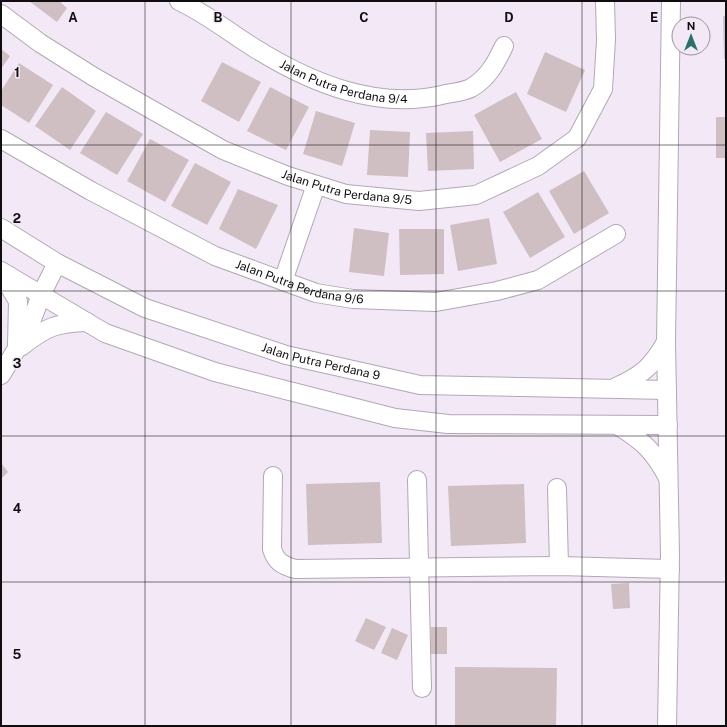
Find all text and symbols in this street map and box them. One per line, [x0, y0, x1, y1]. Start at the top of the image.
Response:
text: A [68, 10, 78, 25]
text: B [214, 10, 223, 25]
text: C [359, 10, 369, 25]
text: D [504, 10, 514, 25]
text: E [650, 10, 658, 25]
north arrow [671, 16, 711, 56]
text: N [687, 20, 695, 32]
street label: Jalan Putra Perdana 9/4 [277, 57, 408, 106]
text: 1 [14, 65, 20, 80]
street label: Jalan Putra Perdana 9/5 [280, 167, 413, 207]
text: 2 [13, 211, 21, 226]
street label: Jalan Putra Perdana 9/6 [234, 257, 364, 306]
street label: Jalan Putra Perdana 9 [260, 340, 381, 383]
text: 3 [13, 356, 22, 371]
text: 4 [13, 501, 22, 516]
text: 5 [13, 647, 22, 662]

